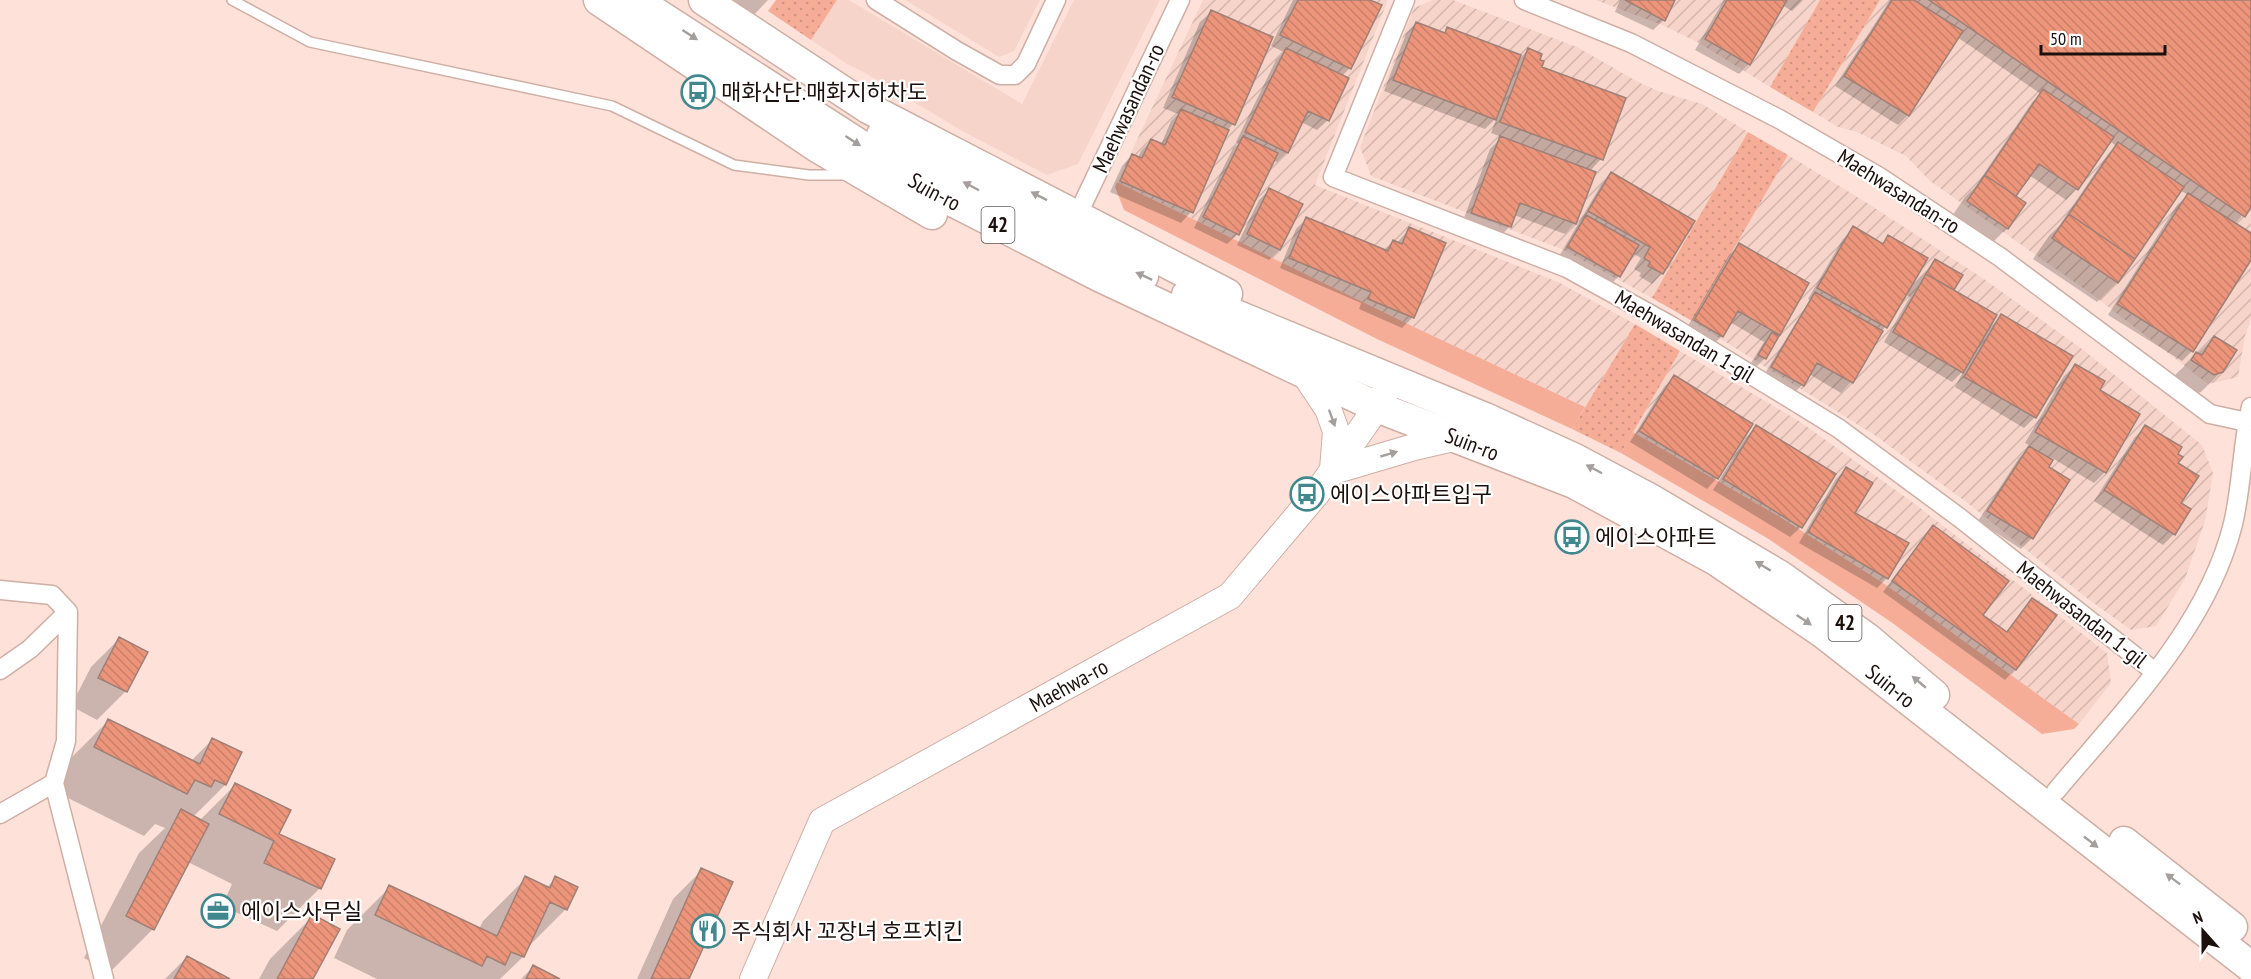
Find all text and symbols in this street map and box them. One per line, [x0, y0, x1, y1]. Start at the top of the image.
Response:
scale bar [2041, 18, 2166, 56]
text: 50 m [2050, 27, 2082, 50]
one-way arrow [681, 29, 697, 41]
street label: Maehwasandan-ro [1086, 39, 1170, 177]
bus stop icon: 매화산단.매화지하차도 [680, 74, 716, 110]
place label: 매화산단.매화지하차도 [721, 78, 927, 106]
one-way arrow [845, 135, 861, 147]
street label: Maehwasandan-ro [1833, 142, 1965, 240]
street label: Suin-ro [903, 166, 966, 217]
one-way arrow [962, 181, 979, 191]
one-way arrow [1030, 192, 1048, 202]
road number: 42 [982, 207, 1014, 243]
one-way arrow [1135, 271, 1153, 281]
street label: Maehwasandan 1-gil [1610, 283, 1761, 389]
one-way arrow [1327, 409, 1337, 427]
street label: Suin-ro [1441, 421, 1503, 467]
one-way arrow [1380, 449, 1398, 458]
one-way arrow [1585, 464, 1602, 474]
bus stop icon: 에이스아파트입구 [1289, 476, 1325, 512]
place label: 에이스아파트입구 [1330, 480, 1492, 508]
bus stop icon: 에이스아파트 [1554, 519, 1590, 555]
place label: 에이스아파트 [1595, 523, 1716, 551]
street label: Maehwasandan 1-gil [2011, 554, 2153, 674]
one-way arrow [1754, 561, 1771, 571]
road number: 42 [1828, 605, 1862, 641]
one-way arrow [1796, 614, 1812, 626]
street label: Maehwa-ro [1024, 652, 1113, 718]
street label: Suin-ro [1860, 658, 1921, 714]
one-way arrow [1912, 676, 1927, 689]
one-way arrow [2084, 836, 2099, 848]
one-way arrow [2165, 873, 2181, 885]
office icon: 에이스사무실 [200, 893, 236, 929]
place label: 에이스사무실 [241, 897, 362, 925]
north arrow [2173, 901, 2233, 961]
text: N [2190, 906, 2205, 928]
restaurant icon: 주식회사 꼬장녀 호프치킨 [690, 913, 726, 949]
place label: 주식회사 꼬장녀 호프치킨 [731, 917, 963, 945]

